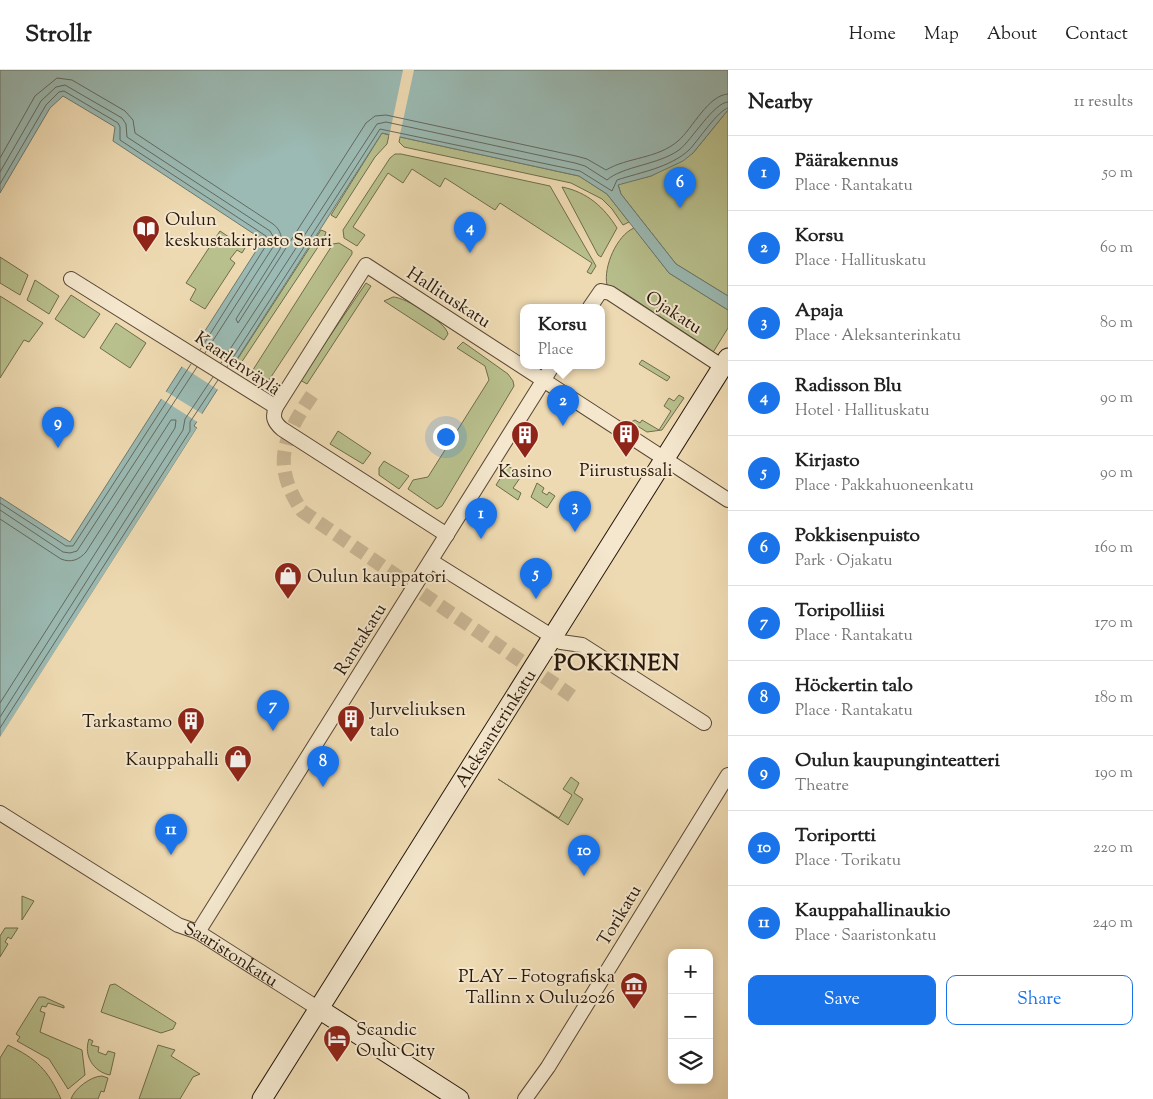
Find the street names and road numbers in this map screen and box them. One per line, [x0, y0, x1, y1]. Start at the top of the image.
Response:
street label: Hallituskatu [401, 262, 495, 336]
street label: Ojakatu [639, 286, 706, 342]
street label: Kaarlenväylä [189, 326, 285, 403]
street label: Rantakatu [329, 599, 394, 681]
street label: Aleksanterinkatu [450, 665, 544, 793]
street label: Torikatu [592, 881, 649, 952]
street label: Saaristonkatu [180, 917, 282, 995]

